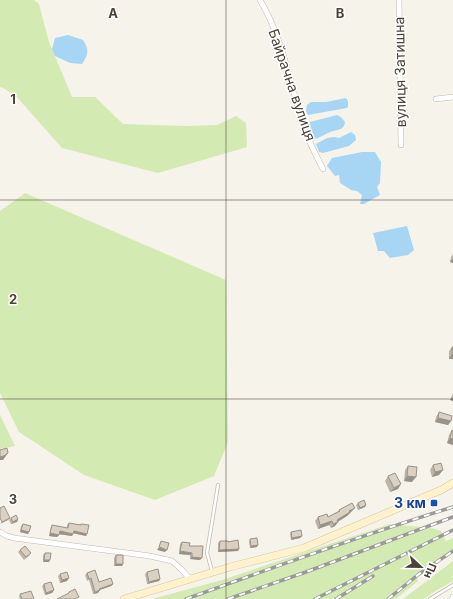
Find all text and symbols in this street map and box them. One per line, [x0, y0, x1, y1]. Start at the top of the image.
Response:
text: A [108, 5, 118, 21]
text: B [336, 5, 345, 21]
street label: вулиця Затишна [390, 17, 409, 128]
street label: Байрачна вулиця [265, 27, 320, 143]
text: 1 [10, 91, 16, 107]
text: 2 [9, 291, 17, 307]
text: 3 [9, 491, 17, 507]
place label: 3 км [394, 494, 426, 511]
marker: 3 км [429, 498, 439, 508]
north arrow [401, 547, 441, 587]
text: Пн [421, 561, 440, 580]

